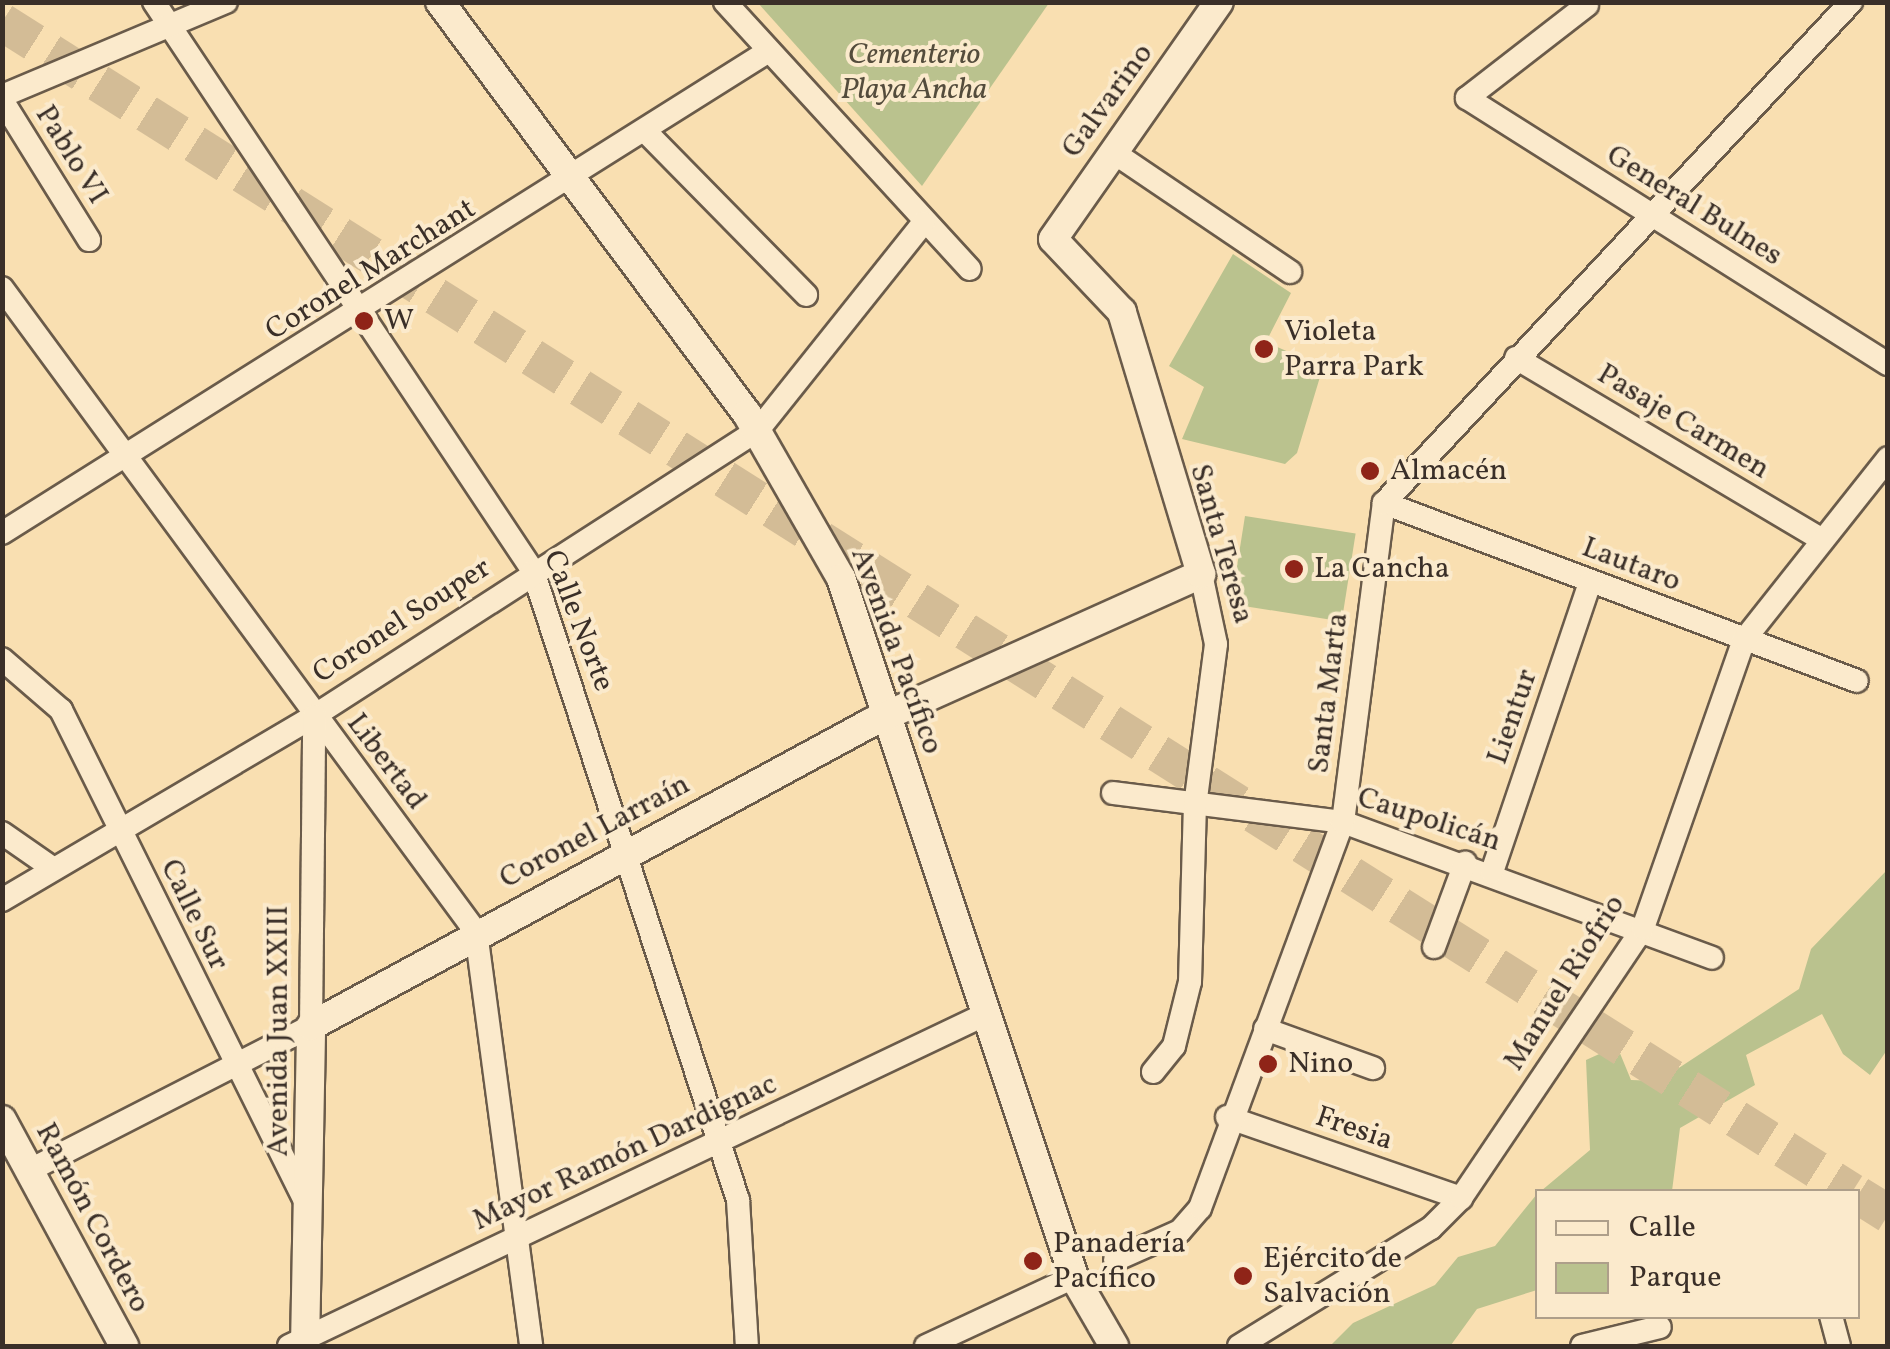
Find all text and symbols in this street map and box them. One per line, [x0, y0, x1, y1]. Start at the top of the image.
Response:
park label: Cementerio Playa Ancha [841, 37, 987, 108]
street label: Galvarino [1055, 37, 1161, 165]
street label: Pablo VI [26, 99, 116, 211]
street label: General Bulnes [1600, 138, 1788, 274]
street label: Coronel Marchant [259, 191, 483, 349]
place label: W [384, 303, 414, 339]
marker: W [353, 310, 375, 332]
place label: Violeta Parra Park [1284, 314, 1424, 384]
marker: Violeta Parra Park [1253, 338, 1275, 360]
street label: Pasaje Carmen [1590, 356, 1776, 488]
place label: Almacén [1390, 453, 1507, 489]
street label: Santa Teresa [1181, 460, 1261, 628]
marker: Almacén [1359, 460, 1381, 482]
street label: Lautaro [1577, 530, 1685, 600]
street label: Avenida Pacífico [842, 543, 950, 759]
street label: Calle Norte [535, 545, 621, 697]
street label: Coronel Souper [306, 550, 498, 692]
place label: La Cancha [1314, 551, 1450, 587]
marker: La Cancha [1283, 558, 1305, 580]
street label: Santa Marta [1301, 611, 1357, 775]
street label: Lientur [1480, 665, 1546, 769]
street label: Libertad [338, 707, 434, 817]
street label: Coronel Larraín [494, 767, 696, 897]
street label: Caupolicán [1353, 780, 1505, 860]
street label: Calle Sur [152, 854, 236, 976]
street label: Manuel Riofrio [1497, 889, 1633, 1077]
street label: Avenida Juan XXIII [261, 905, 297, 1157]
place label: Nino [1288, 1046, 1353, 1082]
marker: Nino [1257, 1053, 1279, 1075]
street label: Mayor Ramón Dardignac [467, 1067, 783, 1239]
street label: Fresia [1311, 1099, 1397, 1159]
street label: Ramón Cordero [27, 1117, 157, 1319]
legend [1535, 1189, 1860, 1319]
text: Calle [1629, 1207, 1696, 1249]
place label: Panadería Pacífico [1053, 1226, 1186, 1296]
place label: Ejército de Salvación [1263, 1241, 1402, 1312]
marker: Panadería Pacífico [1022, 1250, 1044, 1272]
text: Parque [1629, 1257, 1721, 1299]
marker: Ejército de Salvación [1232, 1265, 1254, 1287]

